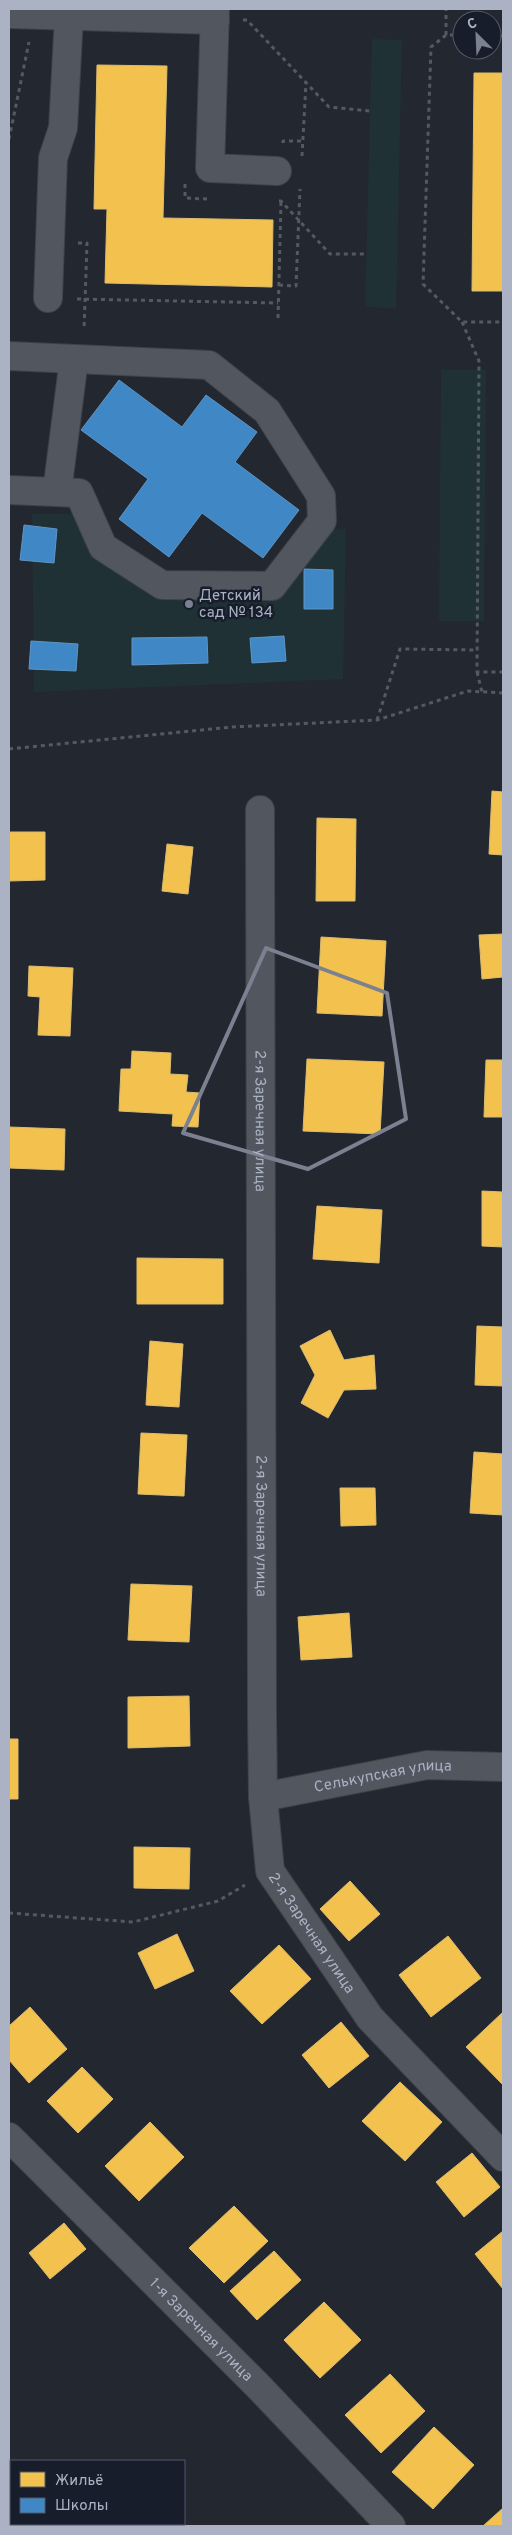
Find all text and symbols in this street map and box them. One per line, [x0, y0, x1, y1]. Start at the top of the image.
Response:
north arrow [452, 10, 502, 60]
text: С [465, 15, 480, 34]
place label: Детский сад № 134 [199, 587, 273, 623]
marker: Детский сад № 134 [183, 598, 195, 610]
street label: 2-я Заречная улица [250, 1050, 269, 1192]
street label: 2-я Заречная улица [250, 1455, 270, 1597]
street label: Селькупская улица [313, 1757, 452, 1798]
street label: 2-я Заречная улица [263, 1870, 359, 1998]
street label: 1-я Заречная улица [144, 2275, 256, 2386]
legend [10, 2460, 185, 2525]
text: Жильё [55, 2472, 103, 2491]
text: Школы [55, 2497, 109, 2516]

